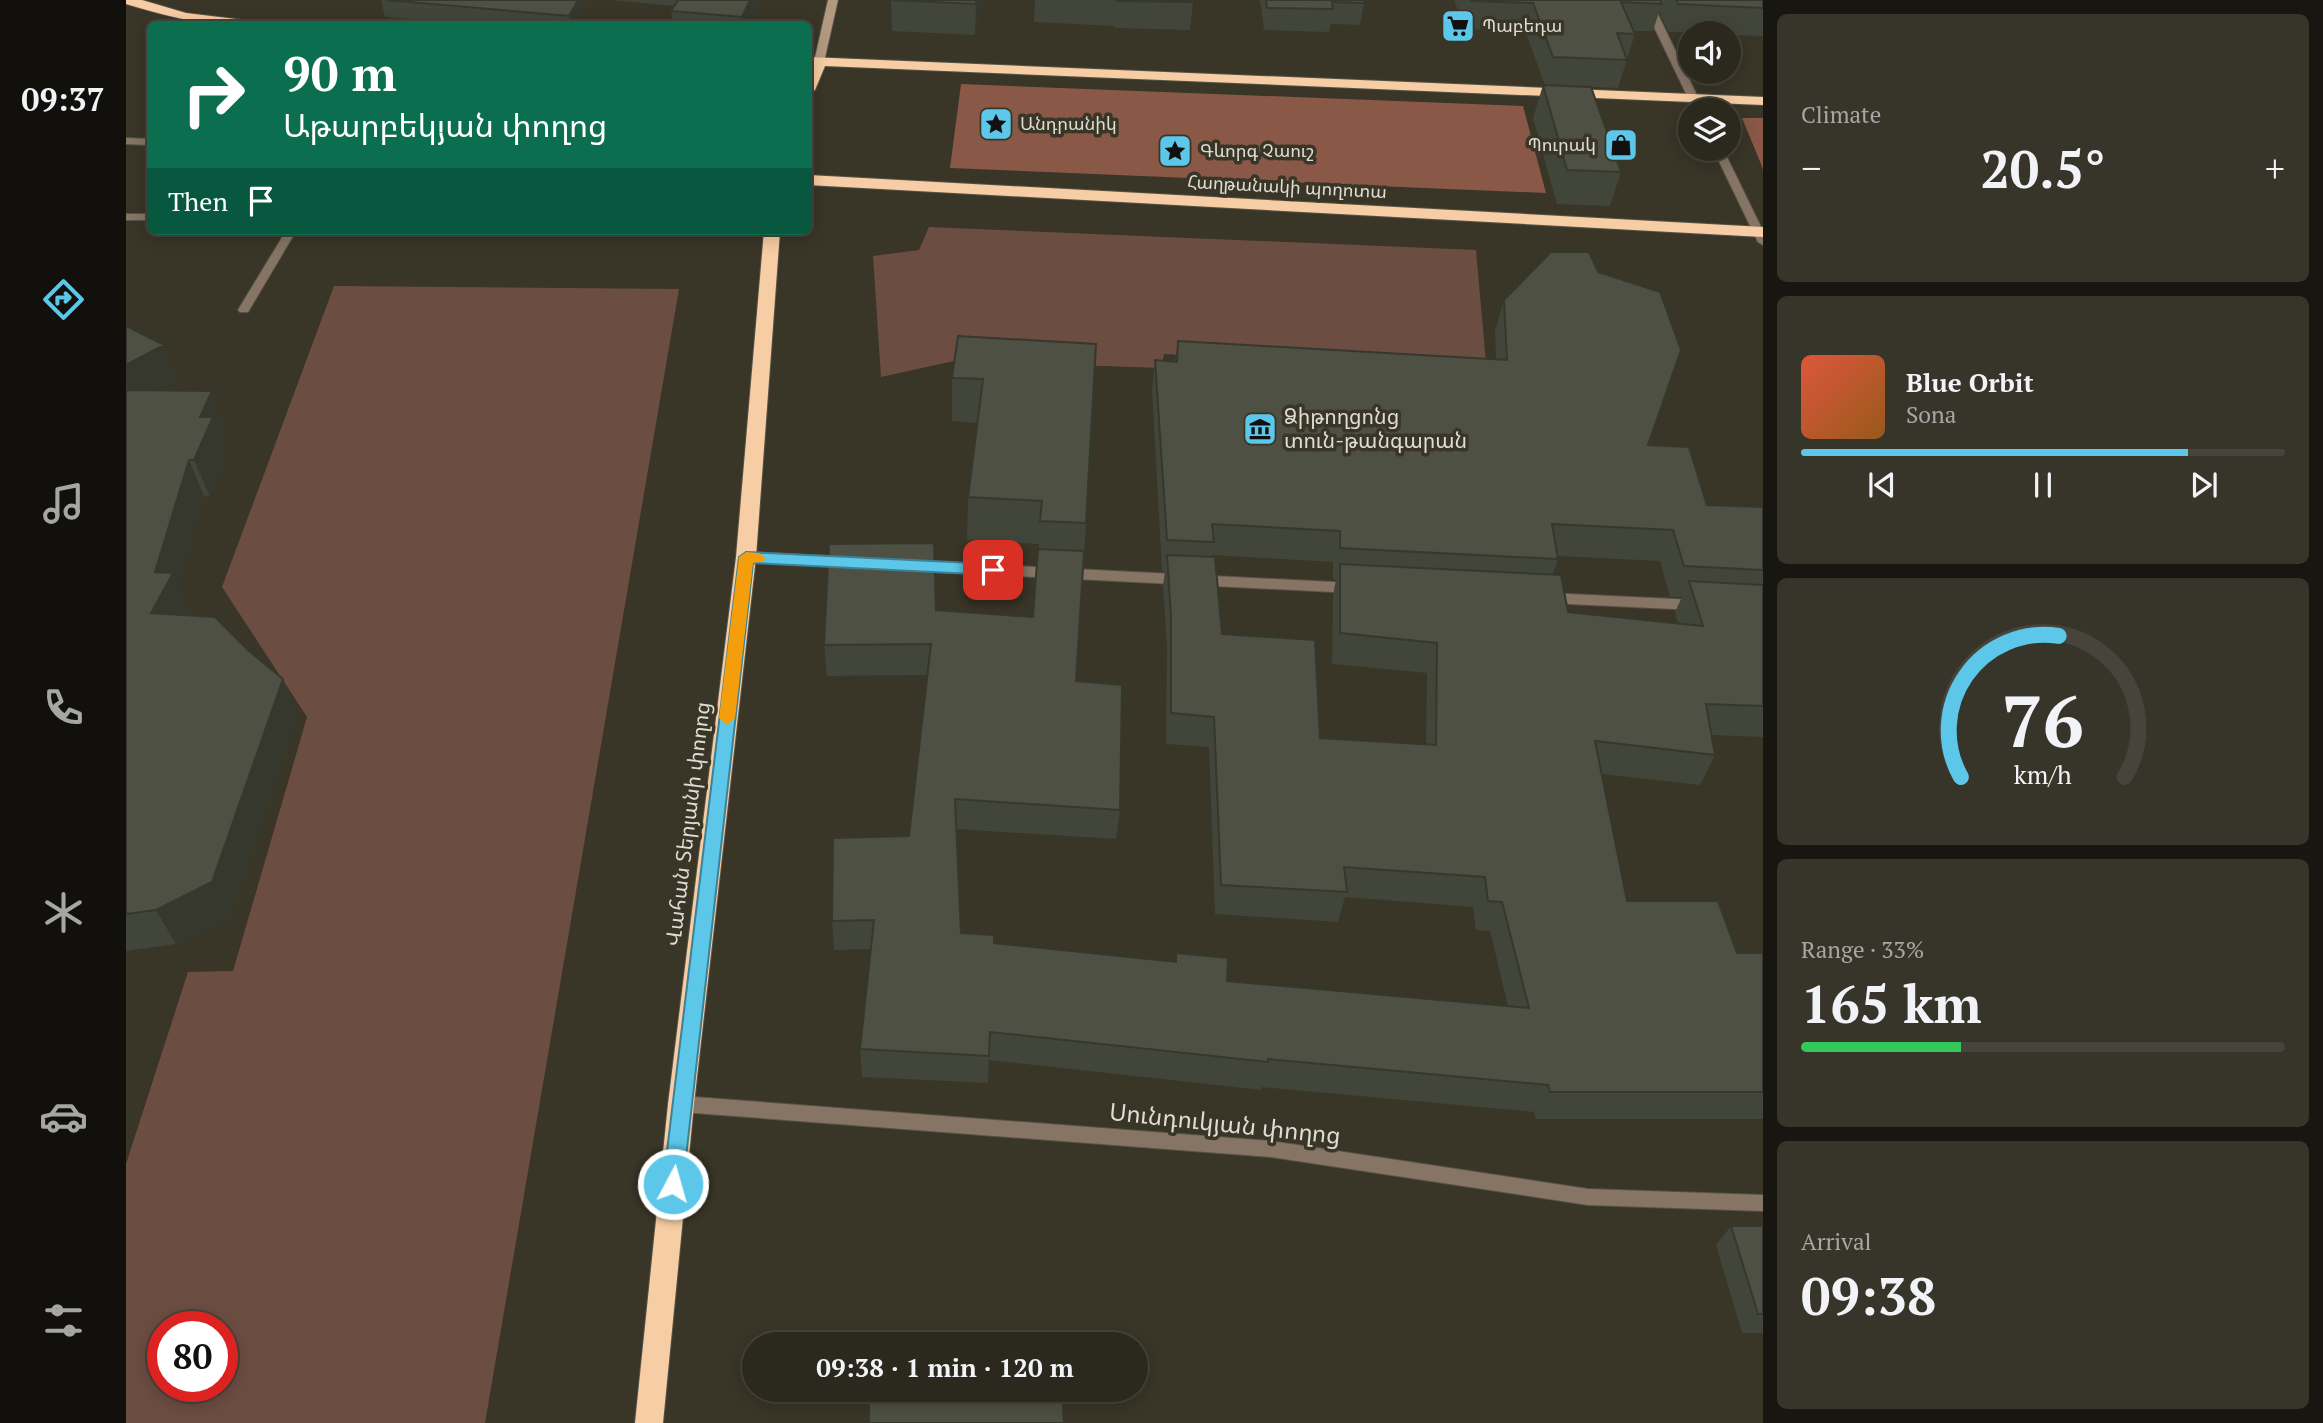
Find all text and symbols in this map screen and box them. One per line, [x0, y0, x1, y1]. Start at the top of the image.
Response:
supermarket icon: Պաբեդա [1439, 7, 1477, 45]
place label: Պաբեդա [1482, 13, 1562, 37]
map controls [1678, 21, 1741, 161]
button: sound [1678, 21, 1741, 84]
text: 90 m [283, 40, 397, 105]
icon: right [168, 49, 259, 140]
text: 09:37 [21, 78, 105, 120]
button: layers [1678, 98, 1741, 161]
text: Climate [1801, 99, 1881, 130]
text: Աթարբեկյան փողոց [283, 104, 607, 146]
place icon: Անդրանիկ [977, 105, 1015, 143]
place label: Անդրանիկ [1020, 111, 1117, 135]
shop icon: Պուրակ [1602, 126, 1640, 164]
place icon: Գևորգ Չաուշ [1156, 132, 1194, 170]
place label: Պուրակ [1527, 132, 1596, 156]
text: 20.5° [1980, 134, 2106, 203]
place label: Գևորգ Չաուշ [1200, 138, 1314, 162]
text: − [1801, 143, 1821, 193]
text: + [2265, 143, 2285, 193]
street label: Հաղթանակի պողոտա [1187, 169, 1387, 203]
icon: arrive [242, 182, 280, 220]
text: Then [168, 184, 228, 218]
icon: directions [39, 275, 88, 324]
text: Blue Orbit [1906, 365, 2034, 399]
text: Sona [1906, 399, 1956, 430]
place label: Ձիթողցոնց տուն-թանգարան [1284, 402, 1467, 454]
museum icon: Ձիթողցոնց տուն-թանգարան [1241, 410, 1279, 448]
icon: previous [1863, 466, 1901, 504]
icon: pause [2024, 466, 2062, 504]
icon: next [2185, 466, 2223, 504]
icon: music [39, 479, 88, 528]
pin [963, 540, 1023, 600]
icon: arrive [974, 551, 1012, 589]
text: 76 [2002, 672, 2084, 769]
icon: phone [39, 683, 88, 732]
street label: Վահան Տերյանի փողոց [658, 700, 716, 948]
text: km/h [2014, 758, 2072, 791]
icon: climate [39, 888, 88, 937]
text: Range · 33% [1801, 934, 1924, 965]
text: 165 km [1801, 969, 1982, 1038]
icon: car [39, 1092, 88, 1141]
street label: Սունդուկյան փողոց [1108, 1095, 1343, 1151]
position arrow [636, 1147, 710, 1221]
text: Arrival [1801, 1226, 1872, 1257]
text: 09:38 [1801, 1261, 1936, 1330]
icon: filters [39, 1296, 88, 1345]
speed limit sign: 80 [147, 1311, 238, 1402]
text: 09:38 · 1 min · 120 m [816, 1350, 1074, 1384]

